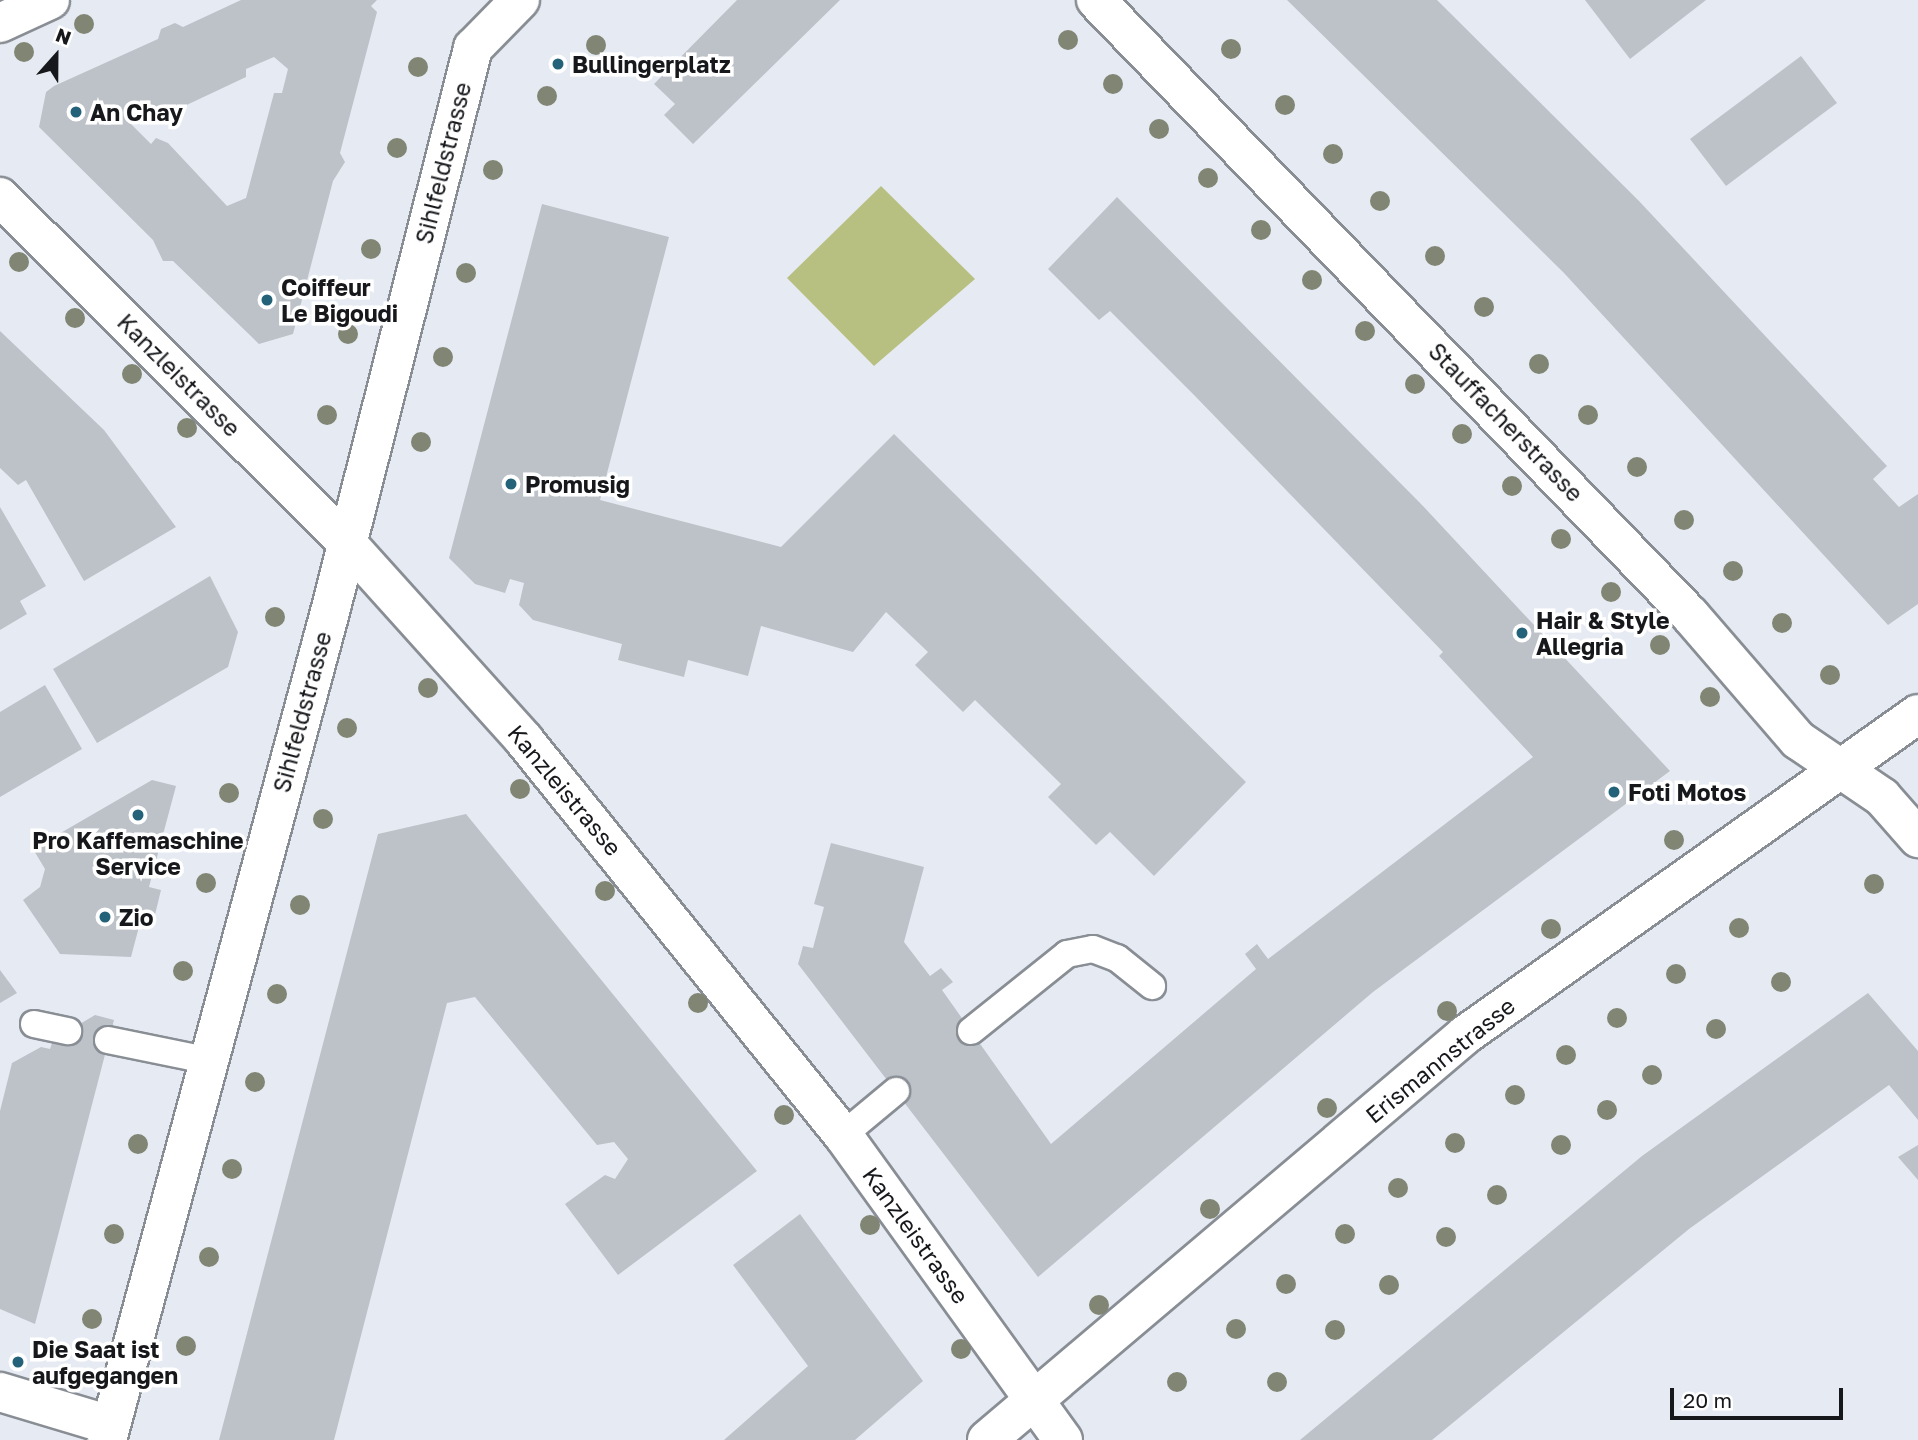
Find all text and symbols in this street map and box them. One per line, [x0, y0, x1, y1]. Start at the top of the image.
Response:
north arrow [21, 21, 91, 91]
text: N [53, 23, 75, 49]
place label: Bullingerplatz [572, 50, 731, 78]
marker: Bullingerplatz [550, 56, 566, 72]
street label: Sihlfeldstrasse [410, 79, 476, 247]
place label: An Chay [90, 98, 183, 126]
marker: An Chay [68, 104, 84, 120]
place label: Coiffeur Le Bigoudi [281, 273, 398, 327]
marker: Coiffeur Le Bigoudi [259, 292, 275, 308]
street label: Kanzleistrasse [112, 308, 246, 442]
street label: Stauffacherstrasse [1423, 337, 1589, 507]
place label: Promusig [525, 470, 630, 498]
marker: Promusig [503, 476, 519, 492]
place label: Hair & Style Allegria [1536, 606, 1669, 660]
marker: Hair & Style Allegria [1514, 625, 1530, 641]
street label: Sihlfeldstrasse [267, 628, 337, 796]
street label: Kanzleistrasse [502, 719, 628, 861]
place label: Foti Motos [1628, 778, 1746, 806]
marker: Foti Motos [1606, 784, 1622, 800]
marker: Pro Kaffemaschine Service [130, 807, 146, 823]
place label: Pro Kaffemaschine Service [32, 826, 244, 880]
place label: Zio [119, 903, 154, 931]
marker: Zio [97, 909, 113, 925]
street label: Erismannstrasse [1360, 991, 1520, 1129]
street label: Kanzleistrasse [857, 1161, 975, 1309]
place label: Die Saat ist aufgegangen [32, 1335, 178, 1389]
marker: Die Saat ist aufgegangen [10, 1354, 26, 1370]
scale bar [1673, 1374, 1846, 1418]
text: 20 m [1683, 1387, 1732, 1413]

